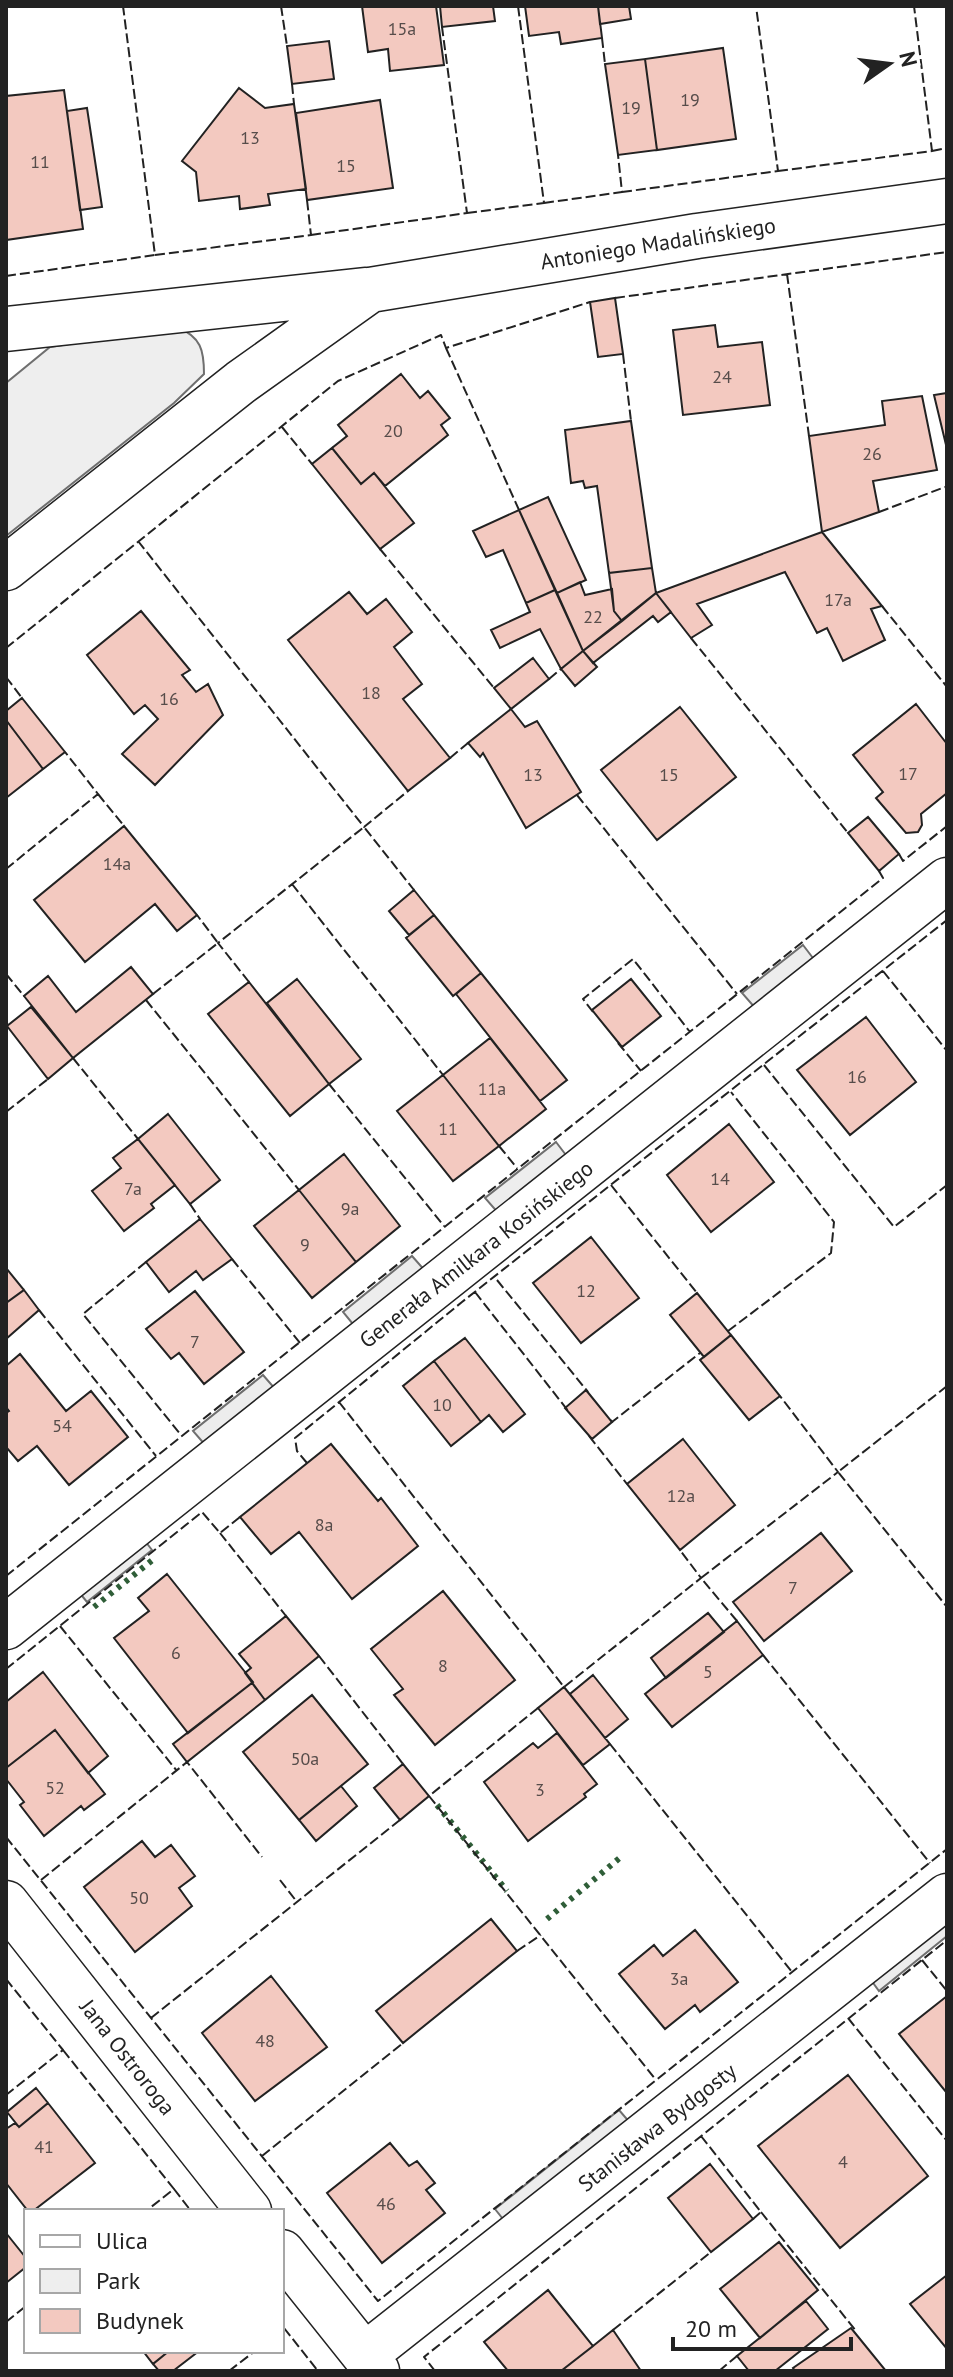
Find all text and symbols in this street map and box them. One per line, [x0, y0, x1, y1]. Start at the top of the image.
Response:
house number: 15a [388, 17, 416, 40]
north arrow [849, 24, 929, 104]
text: N [893, 49, 924, 70]
house number: 19 [680, 88, 700, 111]
house number: 19 [621, 96, 641, 119]
house number: 13 [240, 126, 260, 149]
house number: 11 [30, 150, 50, 173]
house number: 15 [336, 154, 356, 177]
street label: Antoniego Madalińskiego [538, 211, 778, 275]
house number: 24 [712, 365, 732, 388]
house number: 20 [383, 419, 403, 442]
house number: 26 [862, 442, 882, 465]
house number: 17a [824, 588, 852, 611]
house number: 22 [583, 605, 603, 628]
house number: 18 [361, 681, 381, 704]
house number: 16 [159, 687, 179, 710]
house number: 17 [898, 762, 918, 785]
house number: 13 [523, 763, 543, 786]
house number: 15 [659, 763, 679, 786]
house number: 14a [103, 852, 131, 875]
house number: 16 [847, 1065, 867, 1088]
house number: 11a [478, 1077, 506, 1100]
house number: 11 [438, 1117, 458, 1140]
street label: Generała Amilkara Kosińskiego [353, 1154, 599, 1354]
house number: 14 [710, 1167, 730, 1190]
house number: 7a [124, 1177, 142, 1200]
house number: 9a [341, 1197, 359, 1220]
house number: 9 [300, 1233, 310, 1256]
house number: 12 [576, 1279, 596, 1302]
house number: 7 [190, 1330, 200, 1353]
house number: 10 [432, 1393, 452, 1416]
house number: 54 [52, 1414, 72, 1437]
house number: 12a [667, 1484, 695, 1507]
house number: 8a [315, 1513, 333, 1536]
house number: 7 [788, 1576, 798, 1599]
house number: 6 [171, 1641, 181, 1664]
house number: 8 [438, 1654, 448, 1677]
house number: 5 [703, 1660, 713, 1683]
house number: 50a [291, 1747, 319, 1770]
house number: 52 [45, 1776, 65, 1799]
house number: 3 [535, 1778, 545, 1801]
house number: 50 [129, 1886, 149, 1909]
house number: 3a [670, 1967, 688, 1990]
street label: Jana Ostroroga [74, 1993, 182, 2120]
house number: 48 [255, 2029, 275, 2052]
street label: Stanisława Bydgosty [572, 2056, 742, 2197]
house number: 41 [34, 2135, 54, 2158]
house number: 4 [838, 2150, 848, 2173]
house number: 46 [376, 2192, 396, 2215]
legend [24, 2209, 284, 2353]
text: Ulica [96, 2225, 148, 2256]
text: Park [96, 2265, 141, 2296]
scale bar [673, 2301, 851, 2351]
text: Budynek [96, 2305, 184, 2336]
text: 20 m [685, 2313, 737, 2344]

